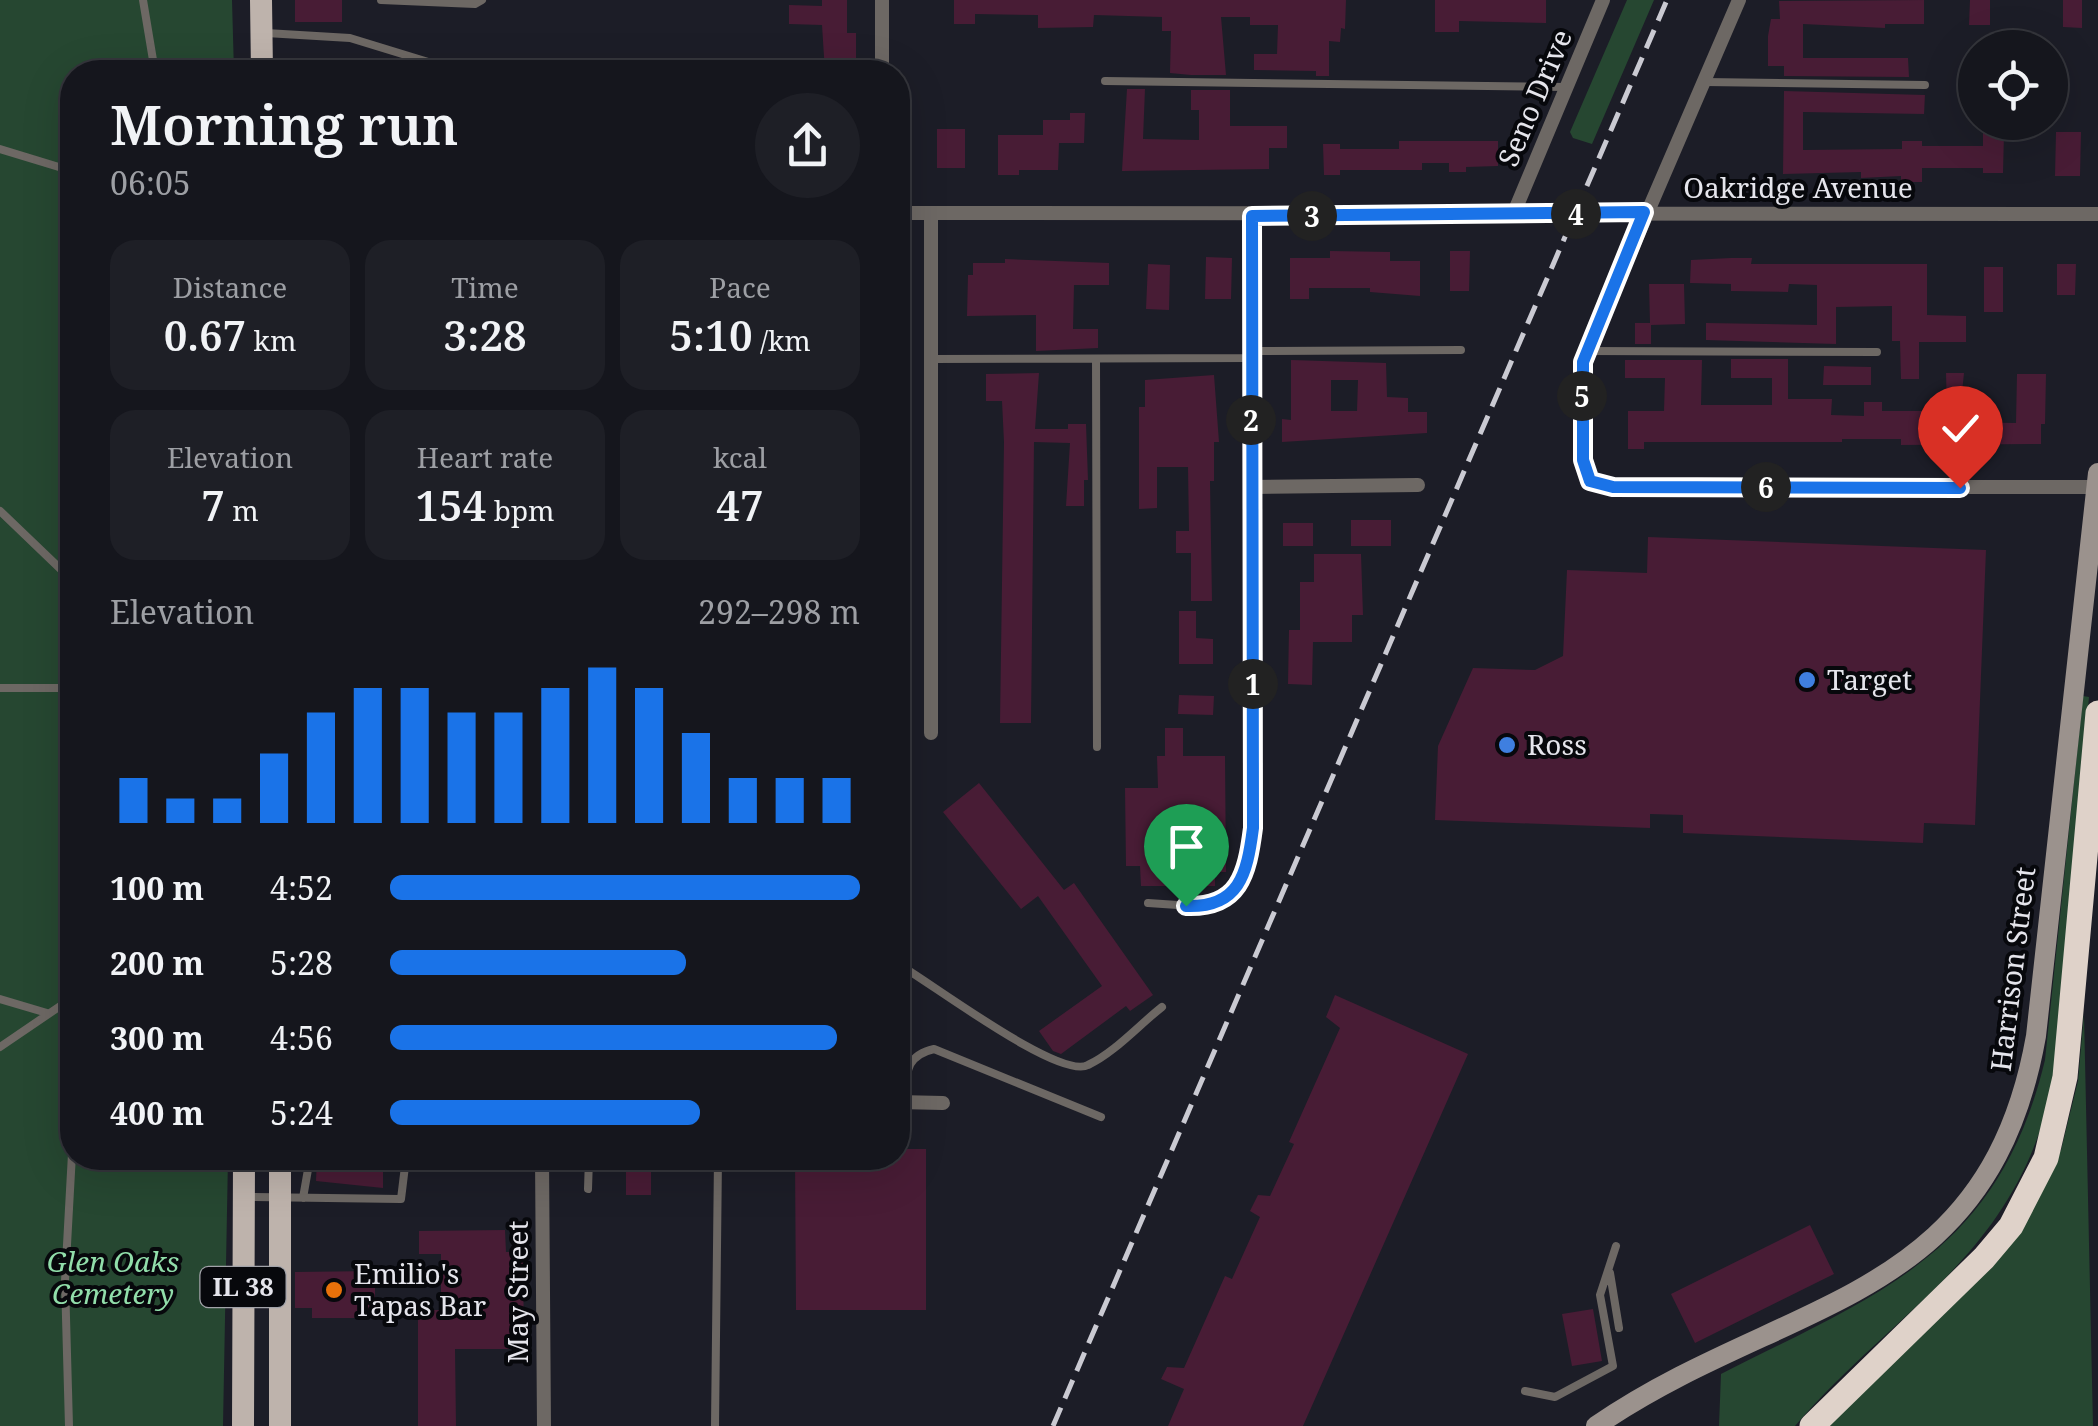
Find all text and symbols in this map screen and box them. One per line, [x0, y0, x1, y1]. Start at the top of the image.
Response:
street label: Seno Drive [1488, 23, 1580, 172]
map controls [1958, 30, 2068, 140]
button: locate [1958, 30, 2068, 140]
text: Morning run [110, 86, 459, 161]
button: share [755, 93, 860, 198]
text: 06:05 [110, 161, 191, 204]
street label: Oakridge Avenue [1683, 168, 1913, 206]
pin: 4 [1551, 189, 1601, 239]
pin: 3 [1287, 191, 1337, 241]
text: 4 [1568, 195, 1584, 233]
text: 3 [1304, 197, 1320, 235]
text: Distance [173, 268, 287, 306]
text: Time [451, 268, 519, 306]
text: Pace [709, 268, 771, 306]
text: 0.67 [164, 306, 246, 363]
text: 3:28 [443, 306, 527, 363]
text: 5:10 [669, 306, 753, 363]
text: km [246, 321, 296, 359]
text: /km [753, 321, 811, 359]
pin: 5 [1557, 371, 1607, 421]
text: 5 [1574, 377, 1590, 415]
pin [1918, 386, 2003, 489]
pin: 2 [1226, 395, 1276, 445]
text: 2 [1243, 401, 1259, 439]
icon: check [1933, 401, 1988, 456]
text: Elevation [167, 438, 293, 476]
text: Heart rate [417, 438, 553, 476]
text: kcal [713, 438, 767, 476]
pin: 6 [1741, 462, 1791, 512]
text: 6 [1758, 468, 1774, 506]
text: 7 [201, 476, 225, 533]
text: 154 [415, 476, 486, 533]
text: 47 [716, 476, 764, 533]
text: m [225, 491, 259, 529]
text: bpm [486, 491, 555, 529]
text: Elevation [110, 590, 254, 633]
text: 292–298 m [698, 590, 860, 633]
pin: 1 [1228, 659, 1278, 709]
place label: Target [1827, 660, 1912, 698]
text: 1 [1245, 665, 1261, 703]
marker: Target [1796, 669, 1818, 691]
place label: Ross [1527, 725, 1587, 763]
marker: Ross [1496, 734, 1518, 756]
pin [1144, 804, 1229, 907]
icon: arrive [1159, 819, 1214, 874]
street label: Harrison Street [1981, 864, 2043, 1073]
text: 100 m [110, 866, 204, 909]
text: 4:52 [270, 866, 333, 909]
text: 200 m [110, 941, 204, 984]
text: 5:28 [270, 941, 333, 984]
text: 300 m [110, 1016, 204, 1059]
text: 4:56 [270, 1016, 333, 1059]
text: 400 m [110, 1091, 204, 1134]
text: 5:24 [270, 1091, 333, 1134]
street label: May Street [498, 1221, 536, 1363]
park label: Glen Oaks Cemetery [47, 1242, 179, 1312]
place label: Emilio's Tapas Bar [354, 1254, 486, 1324]
road number: IL 38 [200, 1267, 286, 1307]
marker: Emilio's Tapas Bar [323, 1279, 345, 1301]

